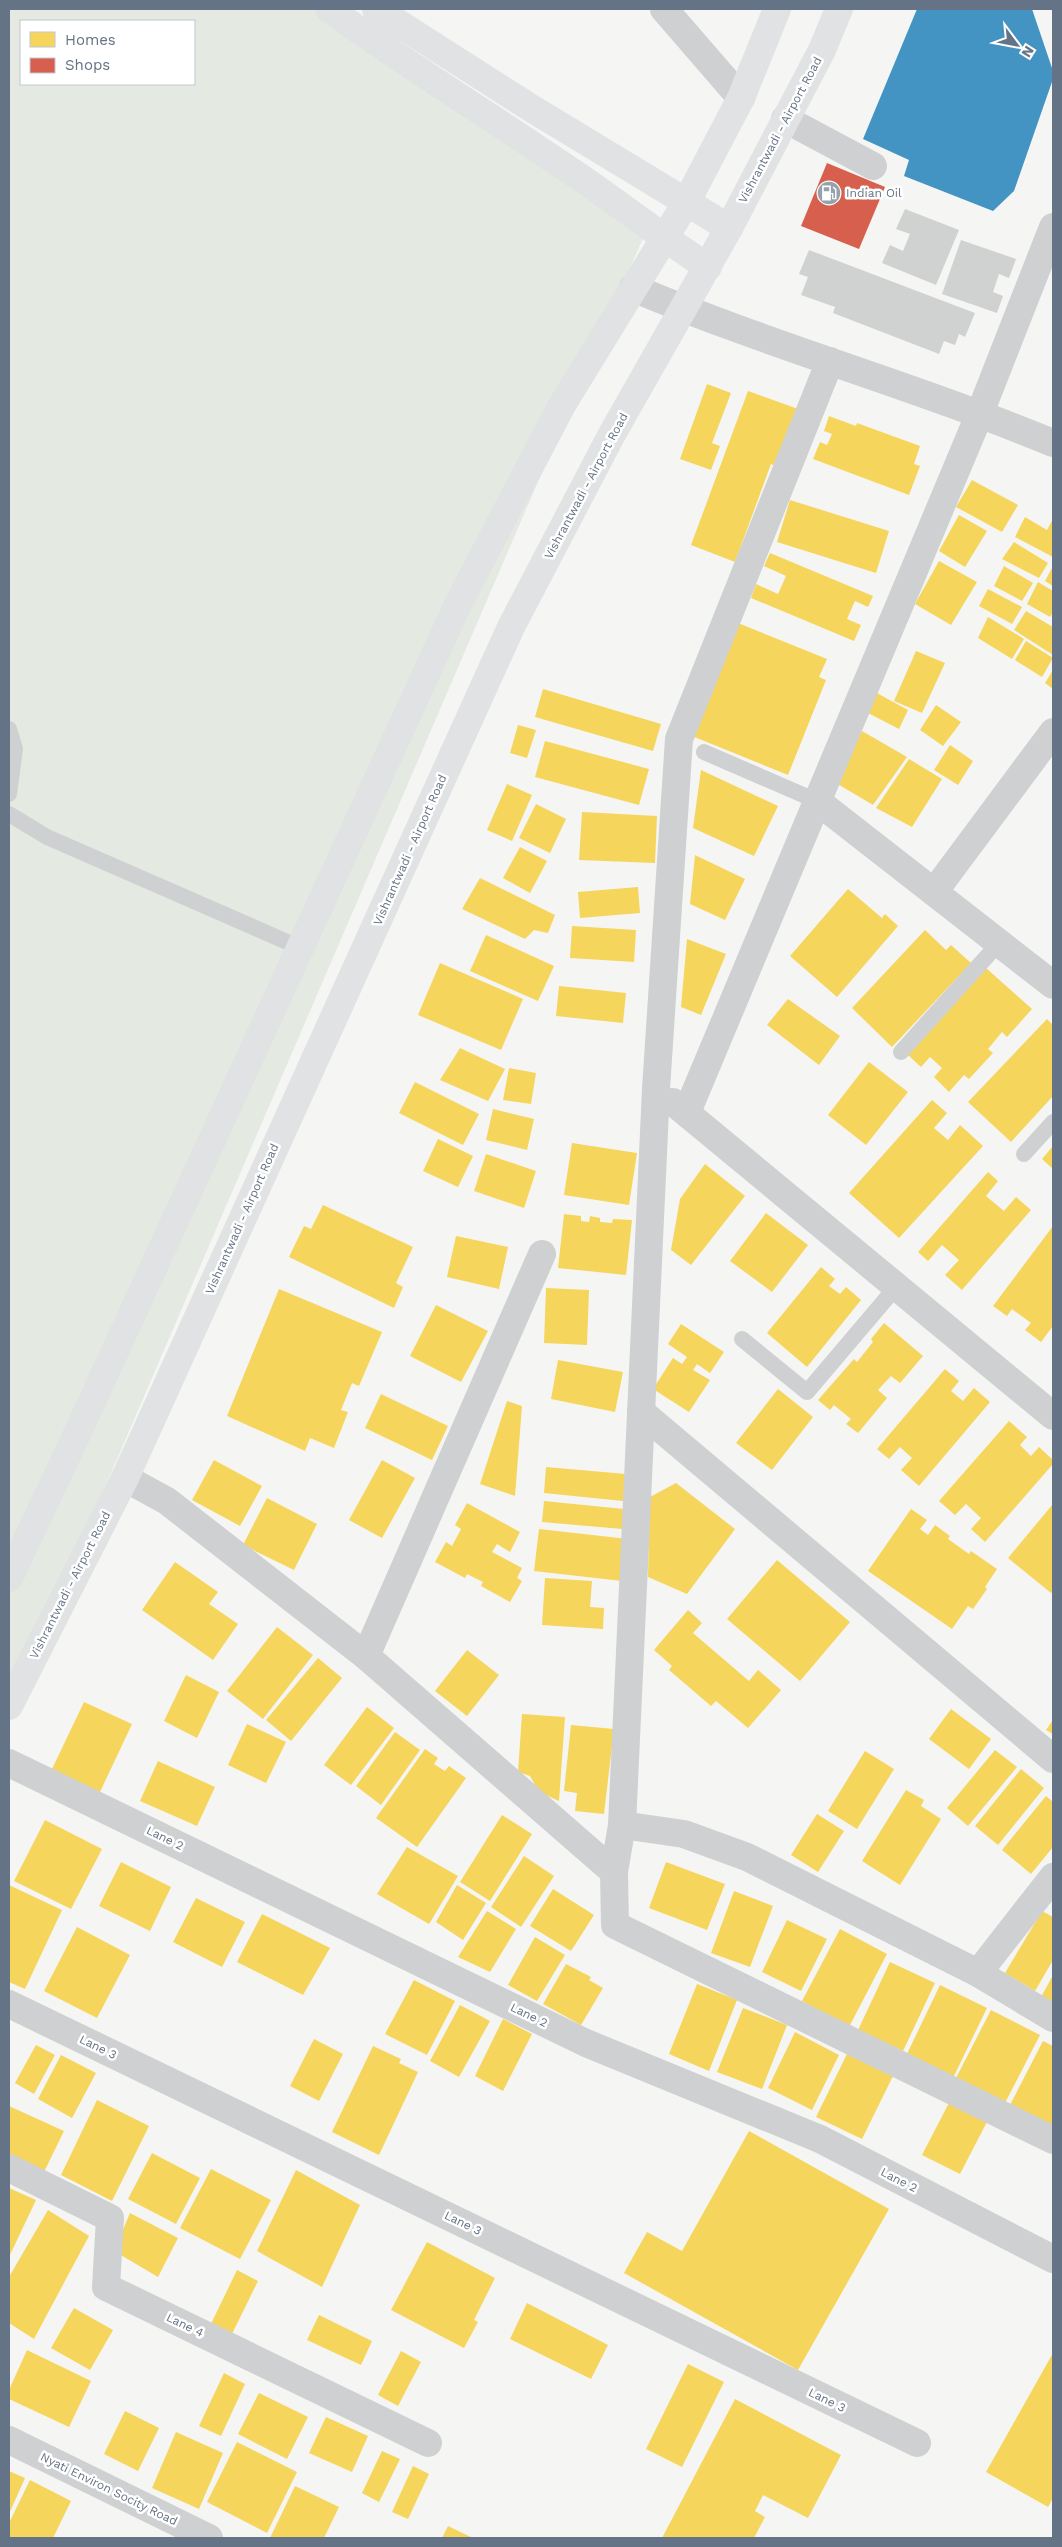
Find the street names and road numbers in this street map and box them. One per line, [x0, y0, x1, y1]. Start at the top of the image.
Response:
street label: Vishrantwadi - Airport Road [735, 55, 825, 205]
street label: Vishrantwadi - Airport Road [541, 411, 631, 561]
street label: Vishrantwadi - Airport Road [370, 772, 450, 928]
street label: Vishrantwadi - Airport Road [202, 1141, 282, 1297]
street label: Vishrantwadi - Airport Road [27, 1509, 113, 1661]
street label: Lane 2 [144, 1823, 186, 1853]
street label: Lane 2 [508, 2000, 550, 2030]
street label: Lane 3 [77, 2032, 119, 2062]
street label: Lane 2 [878, 2165, 920, 2195]
street label: Lane 3 [442, 2208, 484, 2238]
street label: Lane 4 [164, 2310, 206, 2340]
street label: Lane 3 [806, 2385, 848, 2415]
street label: Nyati Environ Socity Road [38, 2450, 180, 2528]

